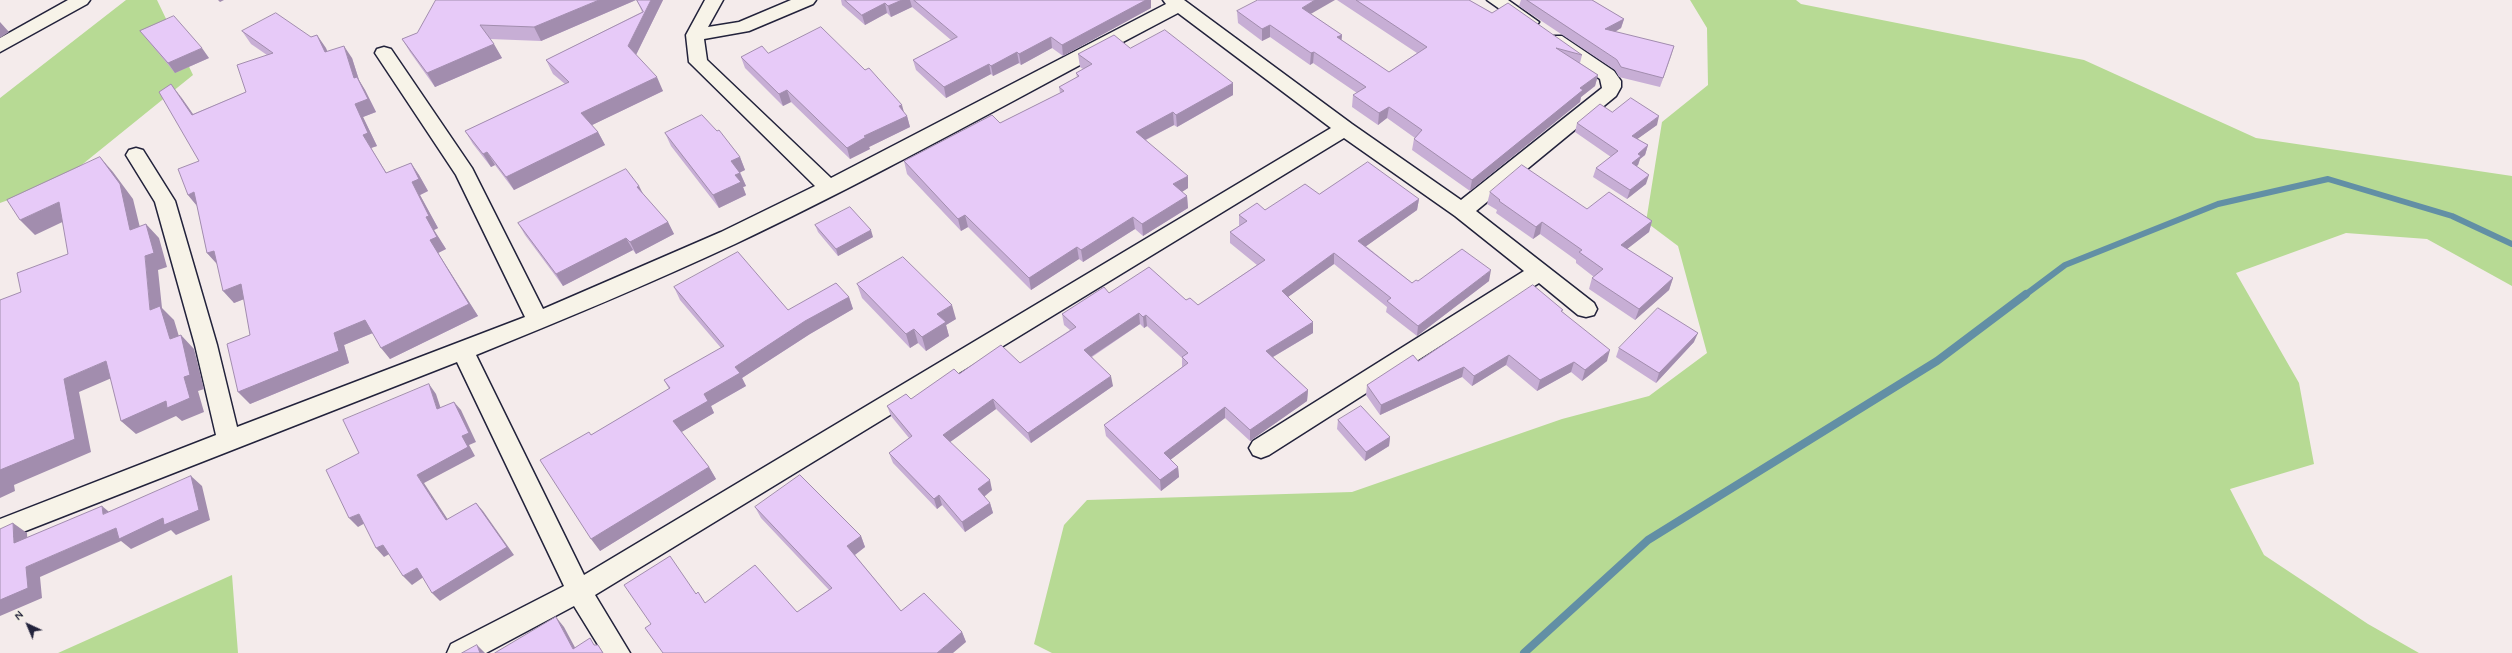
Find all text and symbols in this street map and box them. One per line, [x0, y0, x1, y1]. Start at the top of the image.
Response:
north arrow [8, 605, 48, 645]
text: N [12, 609, 27, 624]

